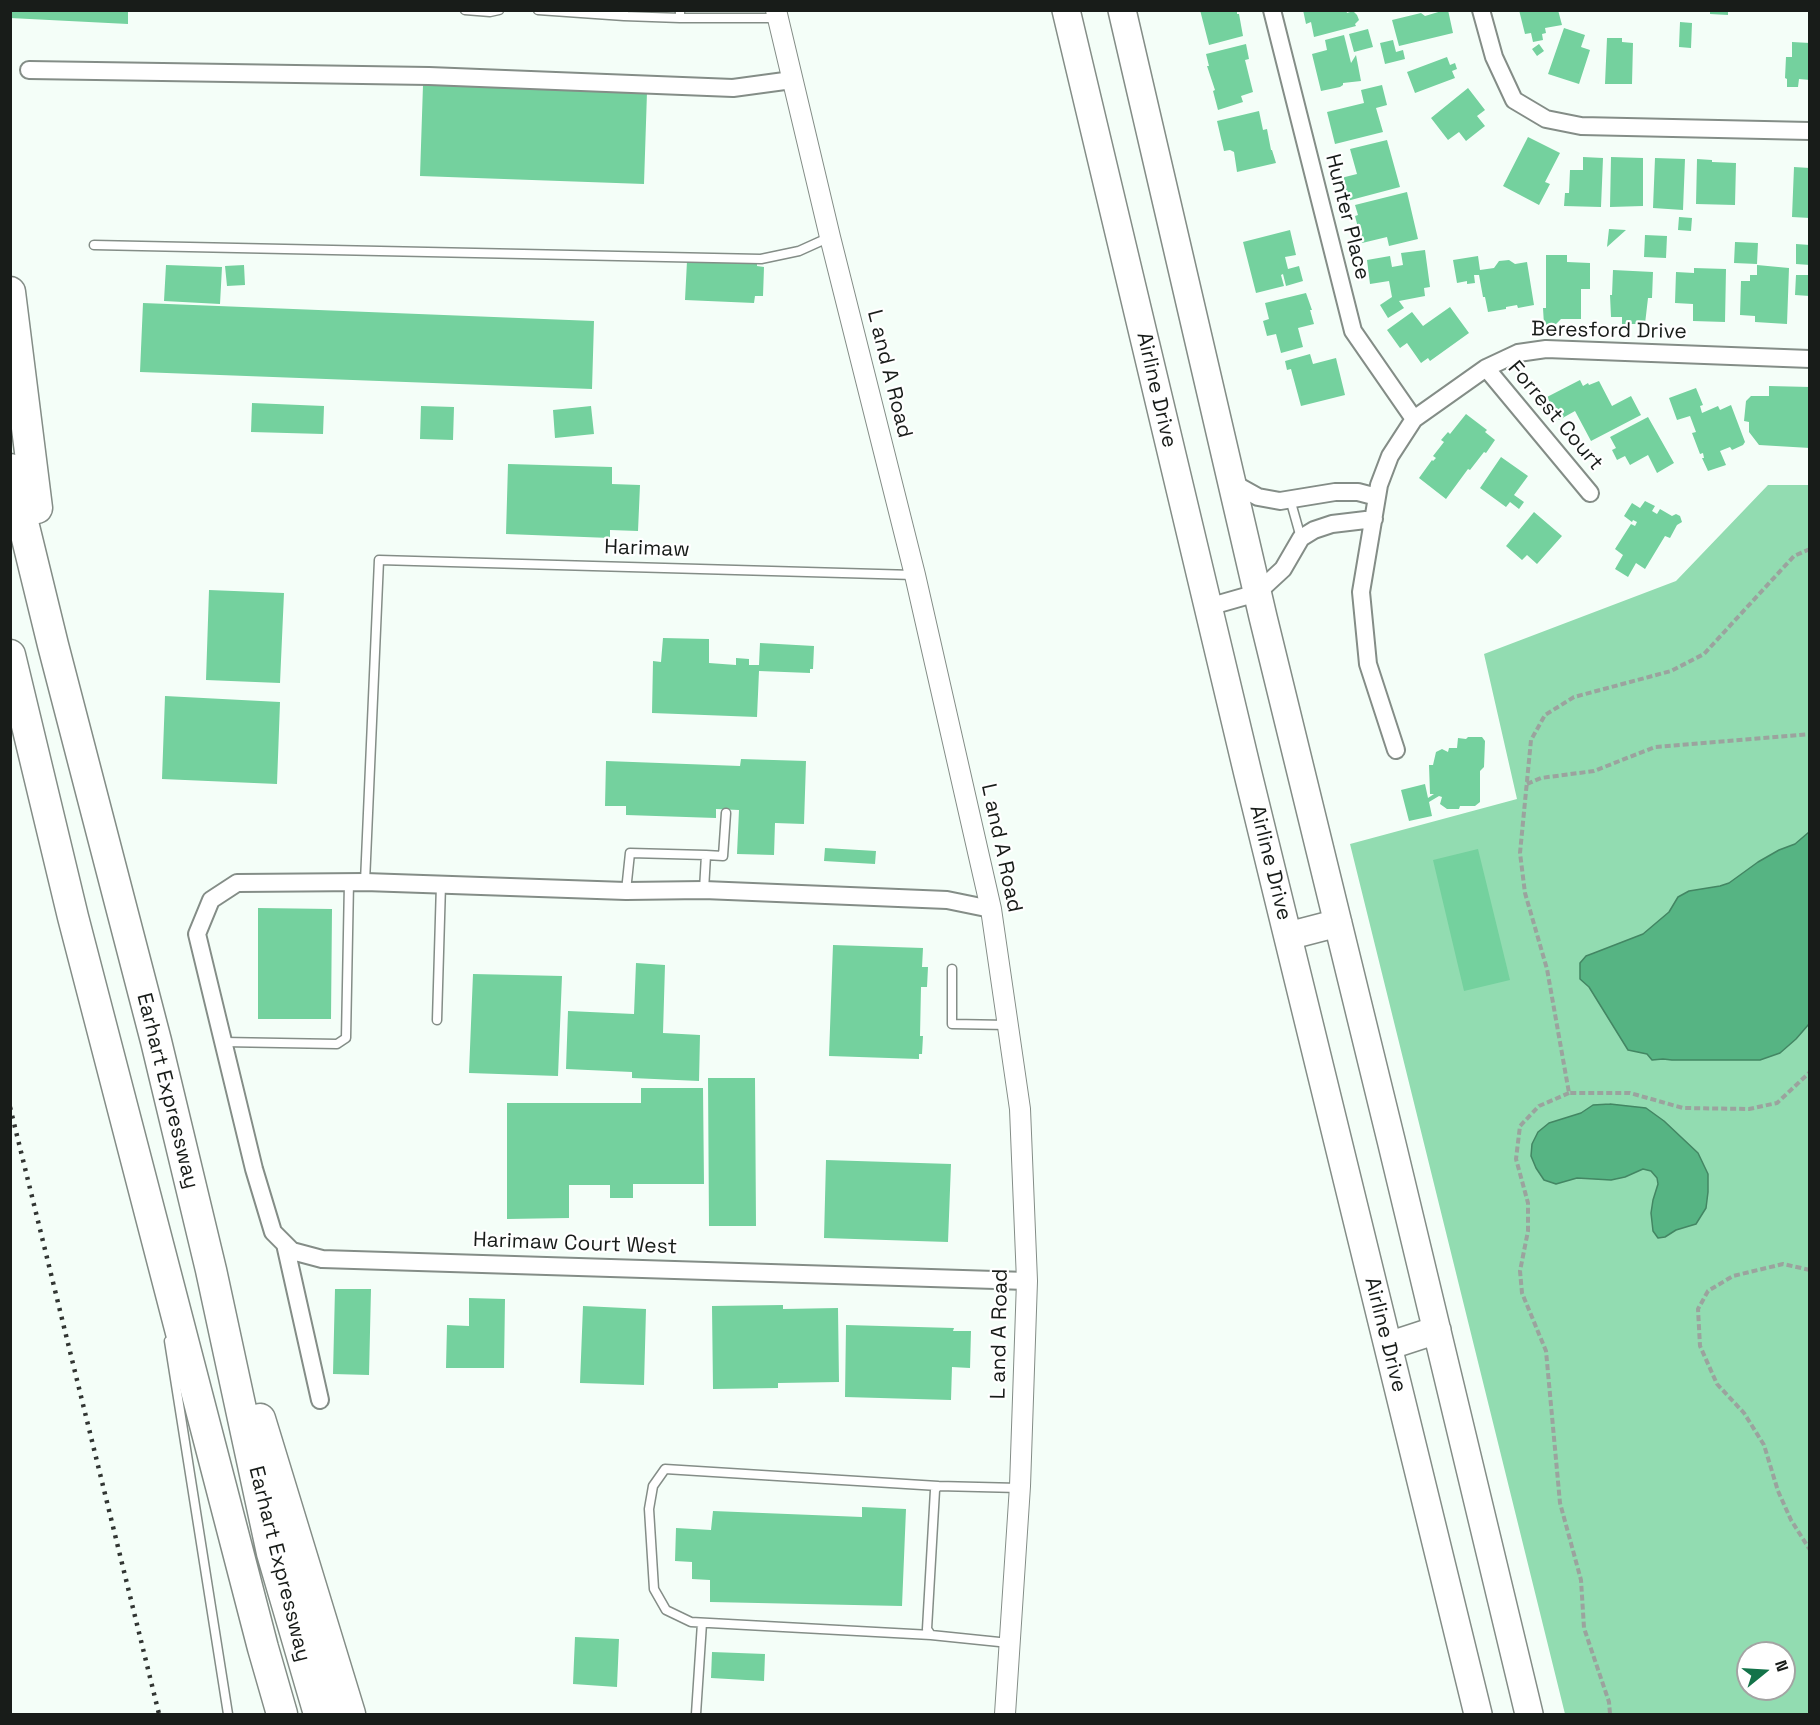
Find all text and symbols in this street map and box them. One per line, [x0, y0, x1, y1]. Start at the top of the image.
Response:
street label: Hunter Place [1319, 151, 1375, 283]
street label: L and A Road [861, 307, 917, 441]
street label: Beresford Drive [1531, 317, 1687, 345]
street label: Airline Drive [1130, 330, 1182, 450]
street label: Forrest Court [1502, 356, 1608, 476]
street label: Harimaw [604, 535, 690, 563]
street label: L and A Road [975, 781, 1027, 915]
street label: Airline Drive [1244, 803, 1296, 923]
street label: Earhart Expressway [130, 991, 204, 1191]
street label: Harimaw Court West [472, 1228, 678, 1260]
street label: L and A Road [986, 1268, 1014, 1400]
street label: Airline Drive [1359, 1275, 1411, 1395]
street label: Earhart Expressway [242, 1464, 316, 1664]
north arrow [1736, 1641, 1796, 1701]
text: N [1770, 1658, 1793, 1674]

